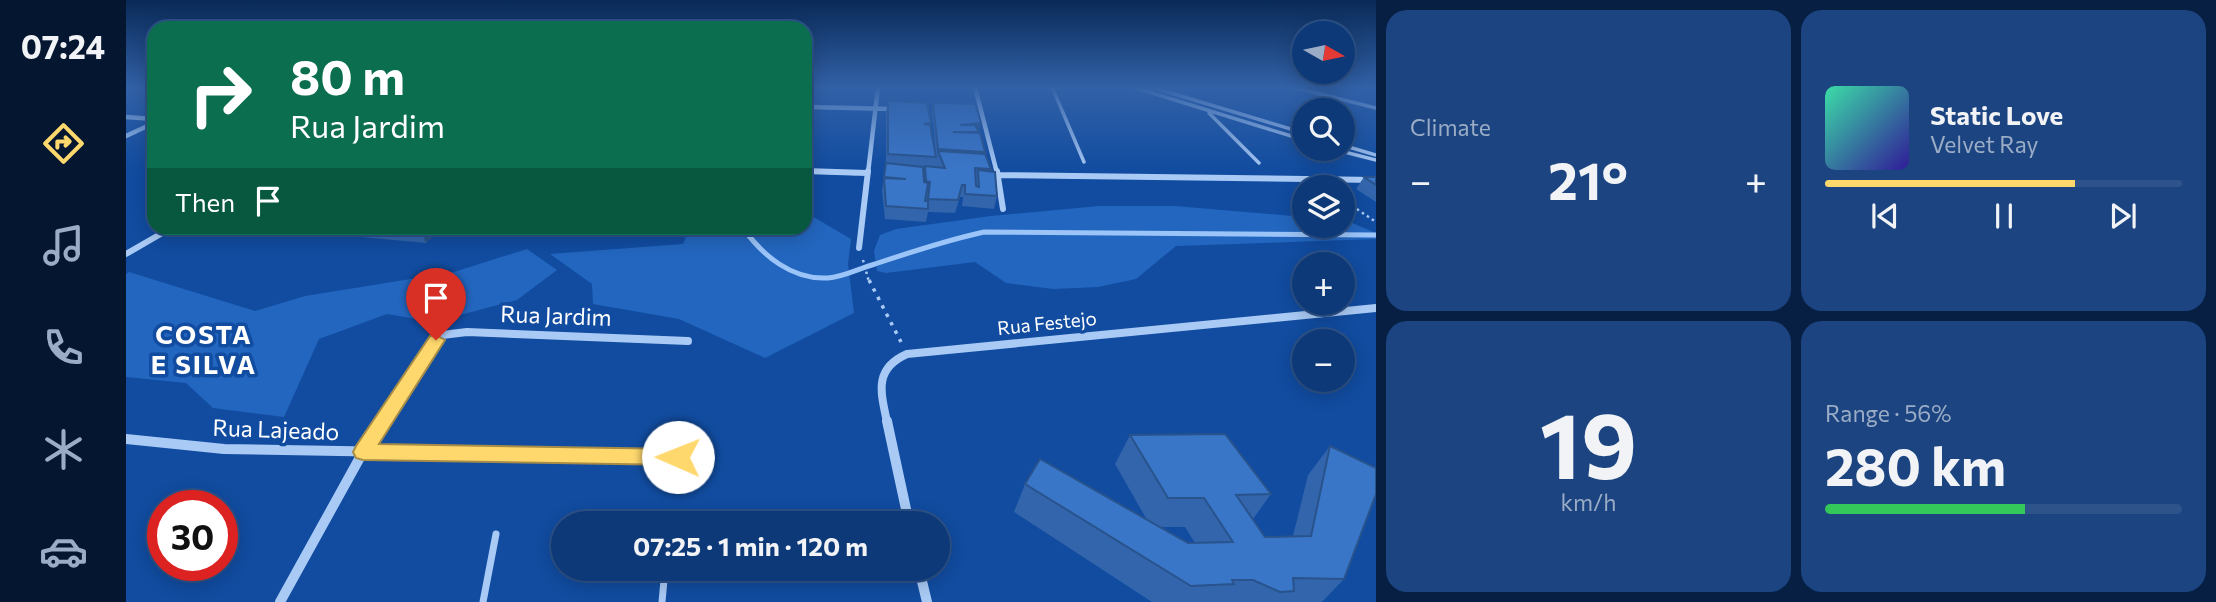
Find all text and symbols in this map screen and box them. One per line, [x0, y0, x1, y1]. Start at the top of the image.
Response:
north arrow [1292, 21, 1354, 84]
map controls [1292, 21, 1355, 392]
text: 07:24 [21, 26, 105, 66]
text: 80 m [290, 45, 405, 105]
icon: right [175, 49, 266, 140]
button: search [1292, 98, 1355, 161]
text: Static Love [1930, 99, 2063, 130]
text: Rua Jardim [290, 105, 445, 145]
text: Climate [1410, 113, 1491, 141]
icon: directions [39, 119, 88, 168]
text: Velvet Ray [1930, 130, 2038, 158]
text: 21° [1548, 147, 1628, 211]
text: − [1410, 156, 1432, 203]
text: + [1745, 156, 1767, 203]
button: layers [1292, 175, 1355, 238]
icon: arrive [249, 182, 287, 220]
text: Then [175, 186, 235, 217]
icon: previous [1866, 197, 1904, 235]
icon: pause [1985, 197, 2023, 235]
icon: next [2104, 197, 2142, 235]
icon: music [39, 221, 88, 270]
button: + [1292, 252, 1355, 315]
pin [406, 268, 466, 340]
icon: arrive [417, 279, 455, 317]
street label: Rua Jardim [500, 299, 612, 331]
street label: Rua Festejo [996, 306, 1098, 339]
district label: COSTA E SILVA [151, 318, 257, 379]
icon: phone [39, 323, 88, 372]
button: − [1292, 329, 1355, 392]
text: 19 [1540, 386, 1637, 498]
text: Range · 56% [1825, 399, 1952, 427]
street label: Rua Lajeado [212, 413, 340, 445]
position arrow [641, 420, 715, 494]
icon: climate [39, 425, 88, 474]
text: 280 km [1825, 433, 2006, 497]
text: km/h [1561, 488, 1616, 516]
speed limit sign: 30 [147, 490, 238, 581]
icon: car [39, 527, 88, 576]
text: 07:25 · 1 min · 120 m [633, 530, 868, 561]

